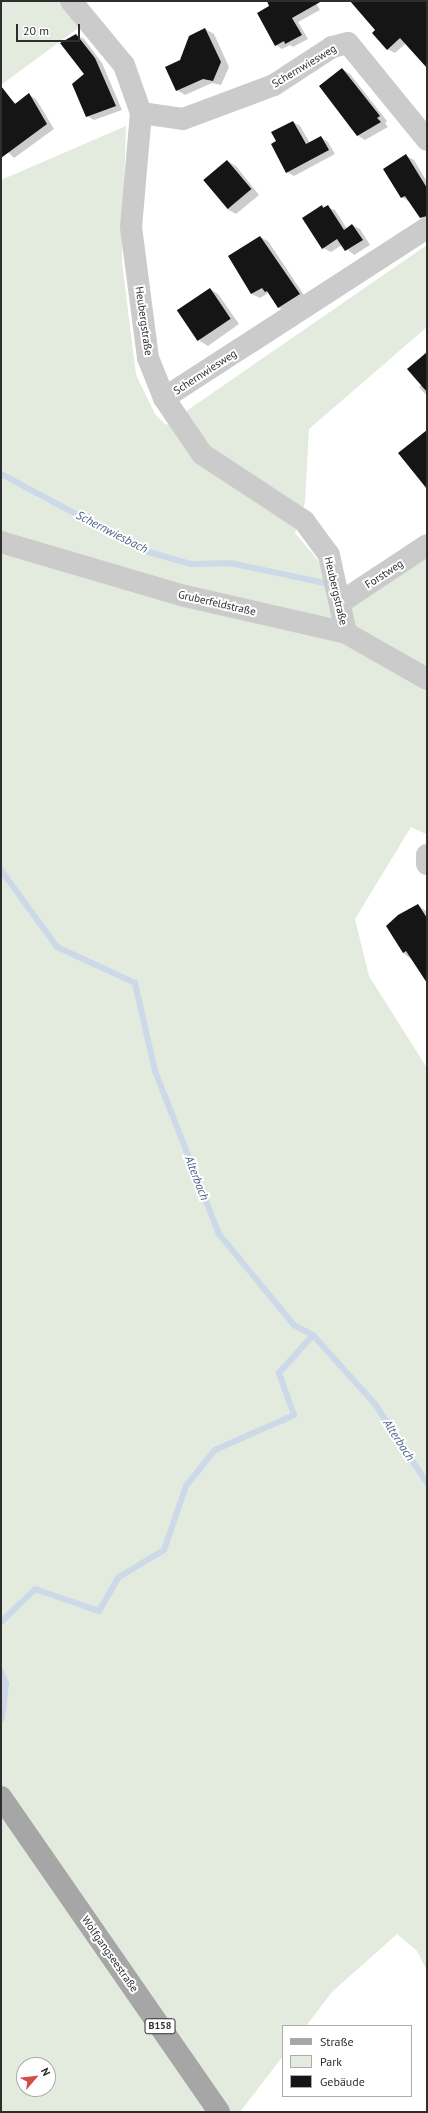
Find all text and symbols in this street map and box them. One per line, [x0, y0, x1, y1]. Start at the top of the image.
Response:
scale bar [18, 16, 82, 42]
text: 20 m [23, 23, 49, 38]
street label: Schernwiesweg [269, 42, 339, 90]
street label: Heubergstraße [133, 286, 155, 356]
street label: Schernwiesweg [171, 347, 239, 397]
water label: Schernwiesbach [74, 508, 150, 556]
street label: Heubergstraße [322, 556, 350, 626]
street label: Forstweg [362, 557, 406, 591]
street label: Gruberfeldstraße [177, 588, 257, 618]
water label: Alterbach [182, 1154, 212, 1202]
water label: Alterbach [380, 1417, 418, 1463]
street label: Wolfgangseestraße [79, 1913, 141, 1995]
road number: B158 [144, 2018, 176, 2034]
legend [282, 2025, 412, 2097]
text: Straße [320, 2034, 354, 2049]
text: Park [320, 2054, 342, 2069]
north arrow [16, 2057, 56, 2097]
text: N [38, 2065, 54, 2078]
text: Gebäude [320, 2074, 365, 2089]

